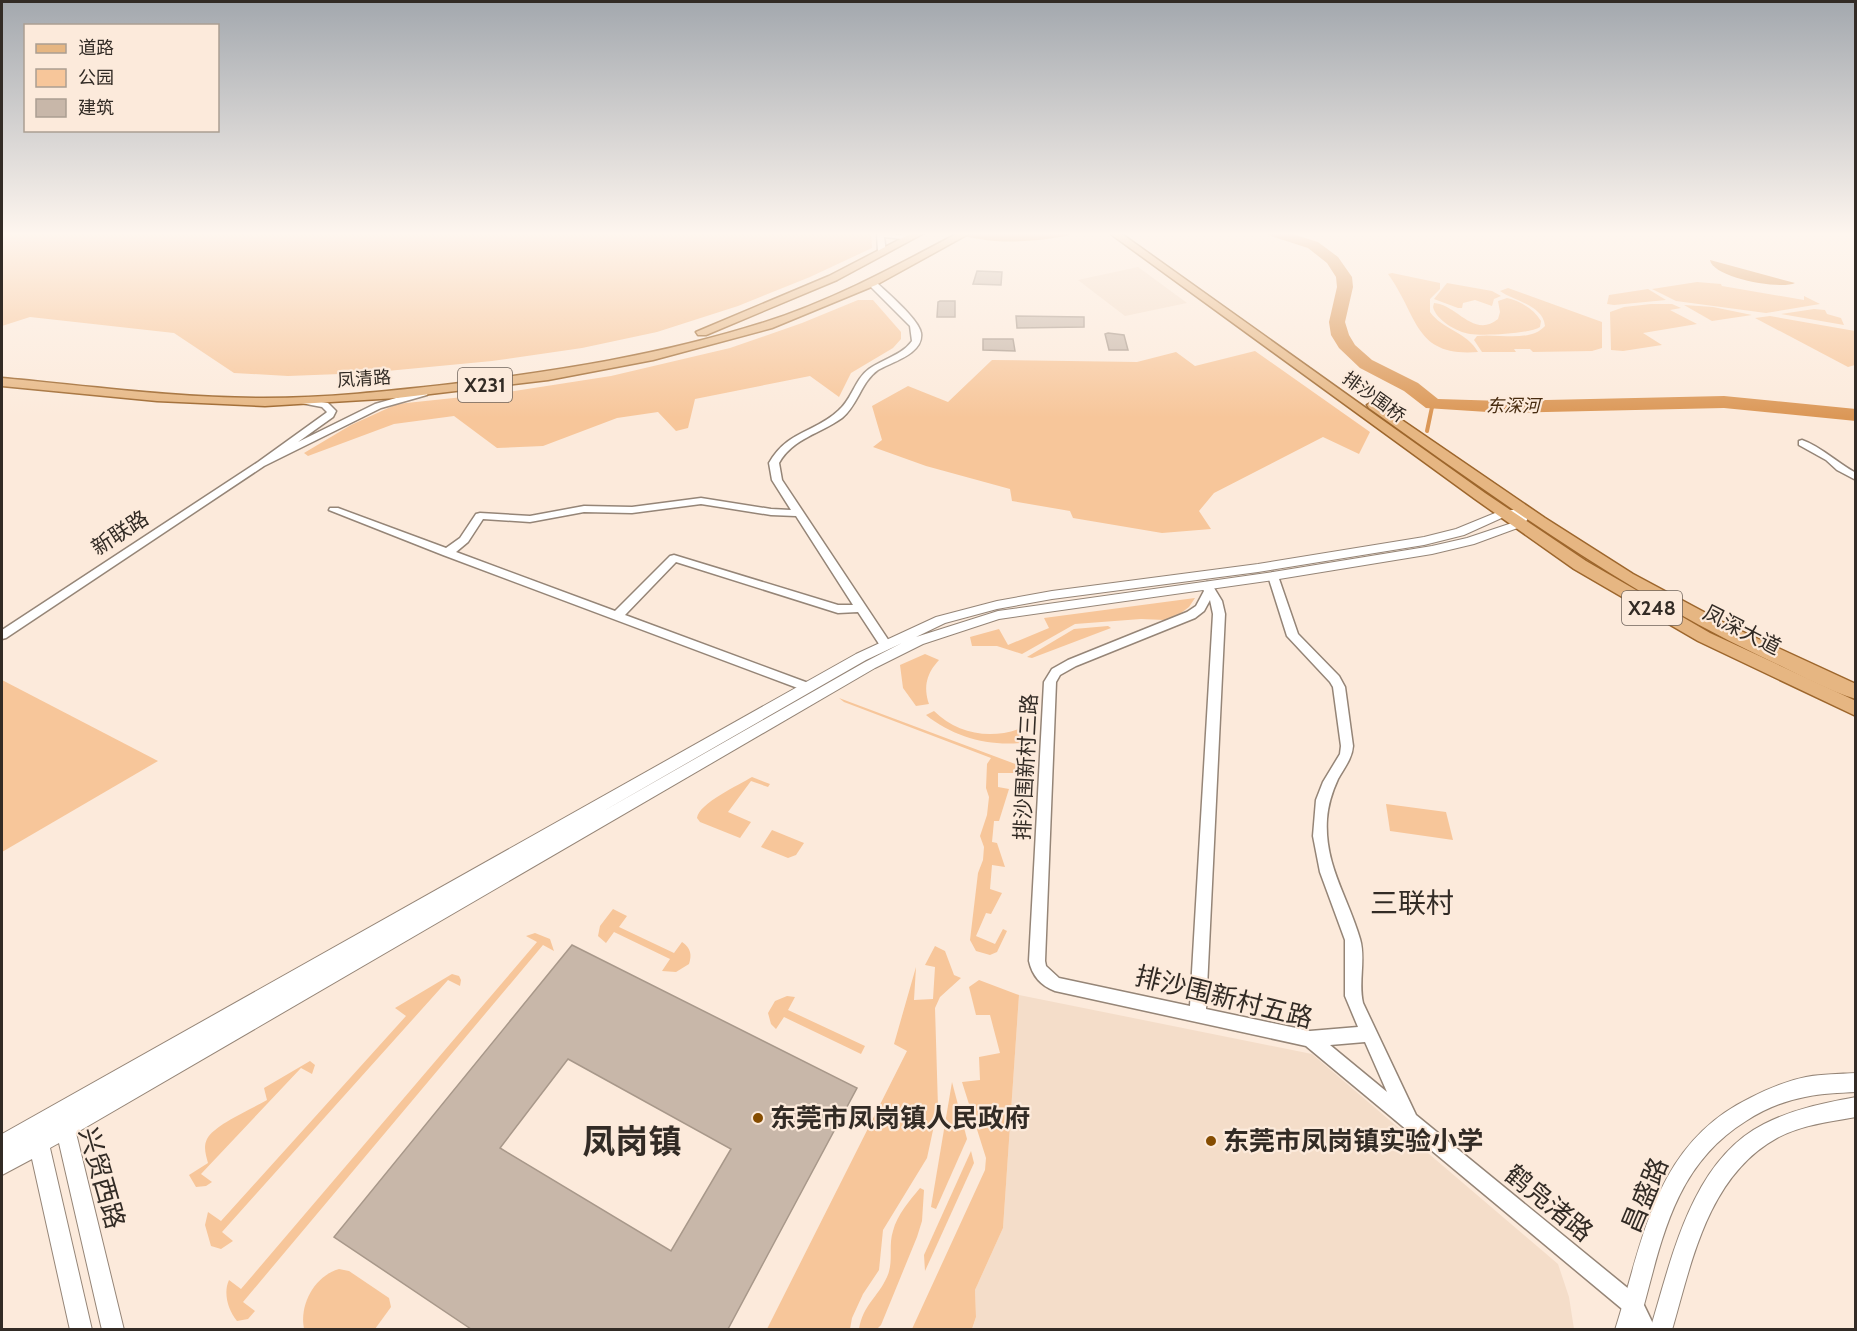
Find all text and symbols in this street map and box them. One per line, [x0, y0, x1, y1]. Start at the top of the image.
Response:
legend [24, 24, 219, 132]
text: 道路 [78, 37, 114, 59]
text: 公园 [78, 67, 114, 89]
text: 建筑 [78, 97, 114, 119]
street label: 凤清路 [336, 366, 392, 392]
street label: 排沙围桥 [1338, 367, 1410, 427]
road number: X231 [458, 368, 512, 402]
water label: 东深河 [1486, 395, 1543, 417]
street label: 新联路 [87, 505, 153, 560]
road number: X248 [1622, 591, 1682, 625]
street label: 凤深大道 [1699, 599, 1785, 660]
street label: 排沙围新村三路 [1009, 693, 1042, 841]
district label: 三联村 [1370, 886, 1454, 920]
street label: 排沙围新村五路 [1132, 959, 1316, 1035]
place label: 东莞市凤岗镇人民政府 [770, 1102, 1030, 1134]
marker: 东莞市凤岗镇人民政府 [751, 1111, 765, 1125]
district label: 凤岗镇 [583, 1121, 682, 1161]
street label: 兴贸西路 [72, 1124, 132, 1232]
place label: 东莞市凤岗镇实验小学 [1223, 1125, 1483, 1157]
marker: 东莞市凤岗镇实验小学 [1204, 1134, 1218, 1148]
street label: 昌盛路 [1615, 1153, 1675, 1237]
street label: 鹤凫渚路 [1499, 1158, 1599, 1248]

